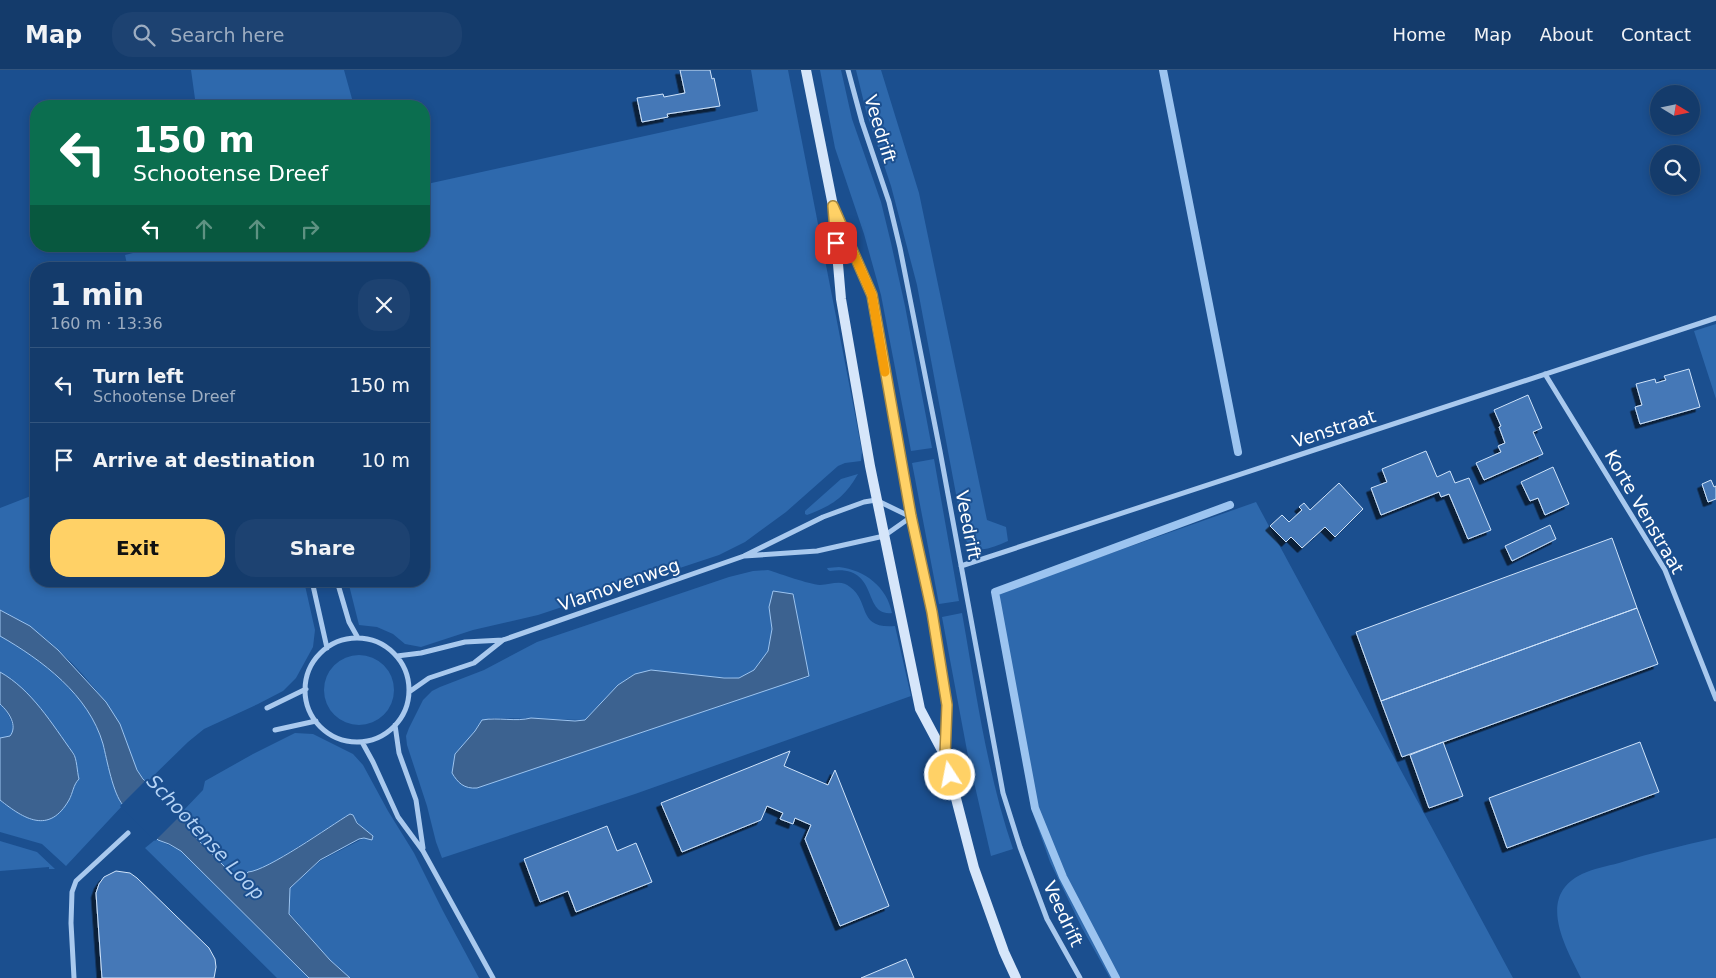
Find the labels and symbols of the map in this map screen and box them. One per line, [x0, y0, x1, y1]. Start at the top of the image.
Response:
north arrow [1650, 85, 1700, 135]
street label: Veedrift [860, 92, 901, 165]
pin [815, 222, 857, 264]
street label: Venstraat [1290, 405, 1378, 452]
street label: Korte Venstraat [1600, 446, 1688, 577]
street label: Veedrift [952, 489, 985, 561]
street label: Vlamovenweg [555, 554, 682, 615]
position arrow [923, 748, 975, 800]
water label: Schootense Loop [143, 770, 269, 904]
street label: Veedrift [1039, 878, 1088, 950]

